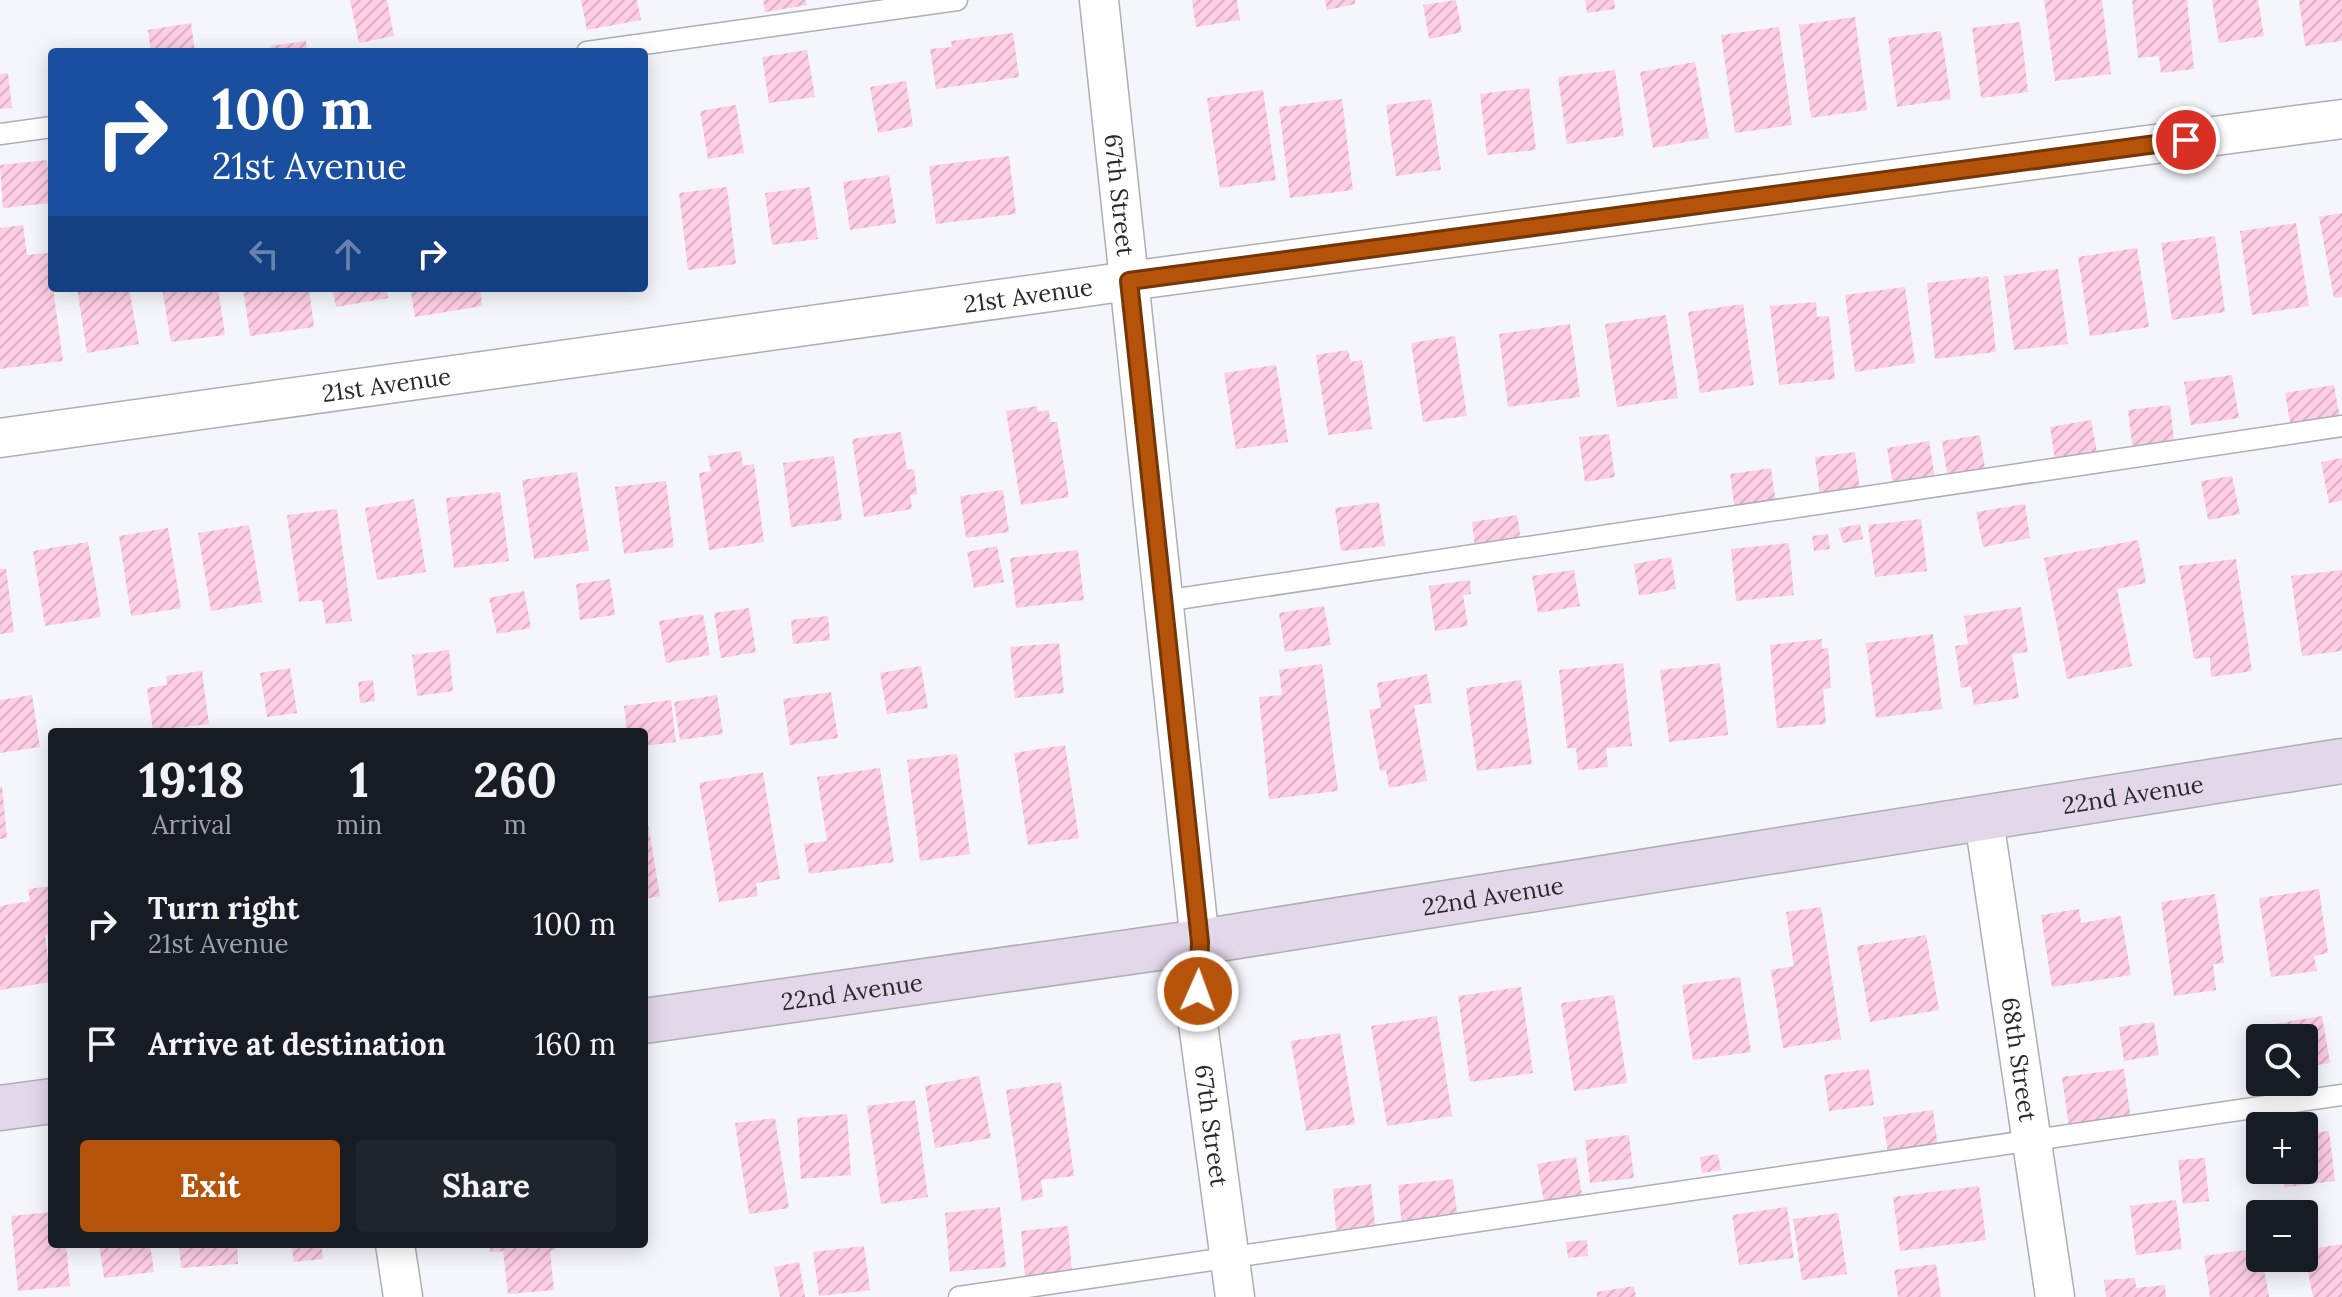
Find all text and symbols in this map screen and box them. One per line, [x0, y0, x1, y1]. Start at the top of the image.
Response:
text: 100 m [212, 73, 372, 144]
icon: right [80, 80, 184, 184]
pin [2152, 106, 2220, 174]
icon: arrive [2164, 118, 2208, 162]
street label: 67th Street [1098, 132, 1142, 258]
text: 21st Avenue [212, 143, 407, 189]
icon: left [242, 232, 286, 276]
icon: ahead [326, 232, 370, 276]
icon: right [410, 232, 454, 276]
street label: 21st Avenue [962, 271, 1095, 319]
street label: 21st Avenue [320, 360, 453, 409]
text: 19:18 [139, 749, 245, 810]
text: 1 [349, 749, 369, 810]
text: 260 [473, 749, 557, 810]
street label: 22nd Avenue [2060, 768, 2206, 821]
text: Arrival [152, 808, 232, 841]
text: min [336, 808, 382, 841]
text: m [504, 808, 527, 841]
street label: 22nd Avenue [1420, 869, 1566, 922]
text: Turn right [148, 889, 299, 927]
icon: right [80, 902, 124, 946]
text: 100 m [533, 905, 616, 943]
text: 21st Avenue [148, 927, 289, 960]
position arrow [1156, 949, 1240, 1033]
street label: 22nd Avenue [779, 966, 925, 1017]
street label: 68th Street [1995, 995, 2044, 1124]
icon: arrive [80, 1022, 124, 1066]
map controls [2246, 1024, 2318, 1272]
button: search [2246, 1024, 2318, 1096]
text: Arrive at destination [148, 1025, 446, 1063]
text: 160 m [534, 1025, 616, 1063]
street label: 67th Street [1188, 1063, 1236, 1189]
button: + [2246, 1112, 2318, 1184]
button: Exit [80, 1140, 340, 1232]
button: Share [356, 1140, 616, 1232]
button: − [2246, 1200, 2318, 1272]

